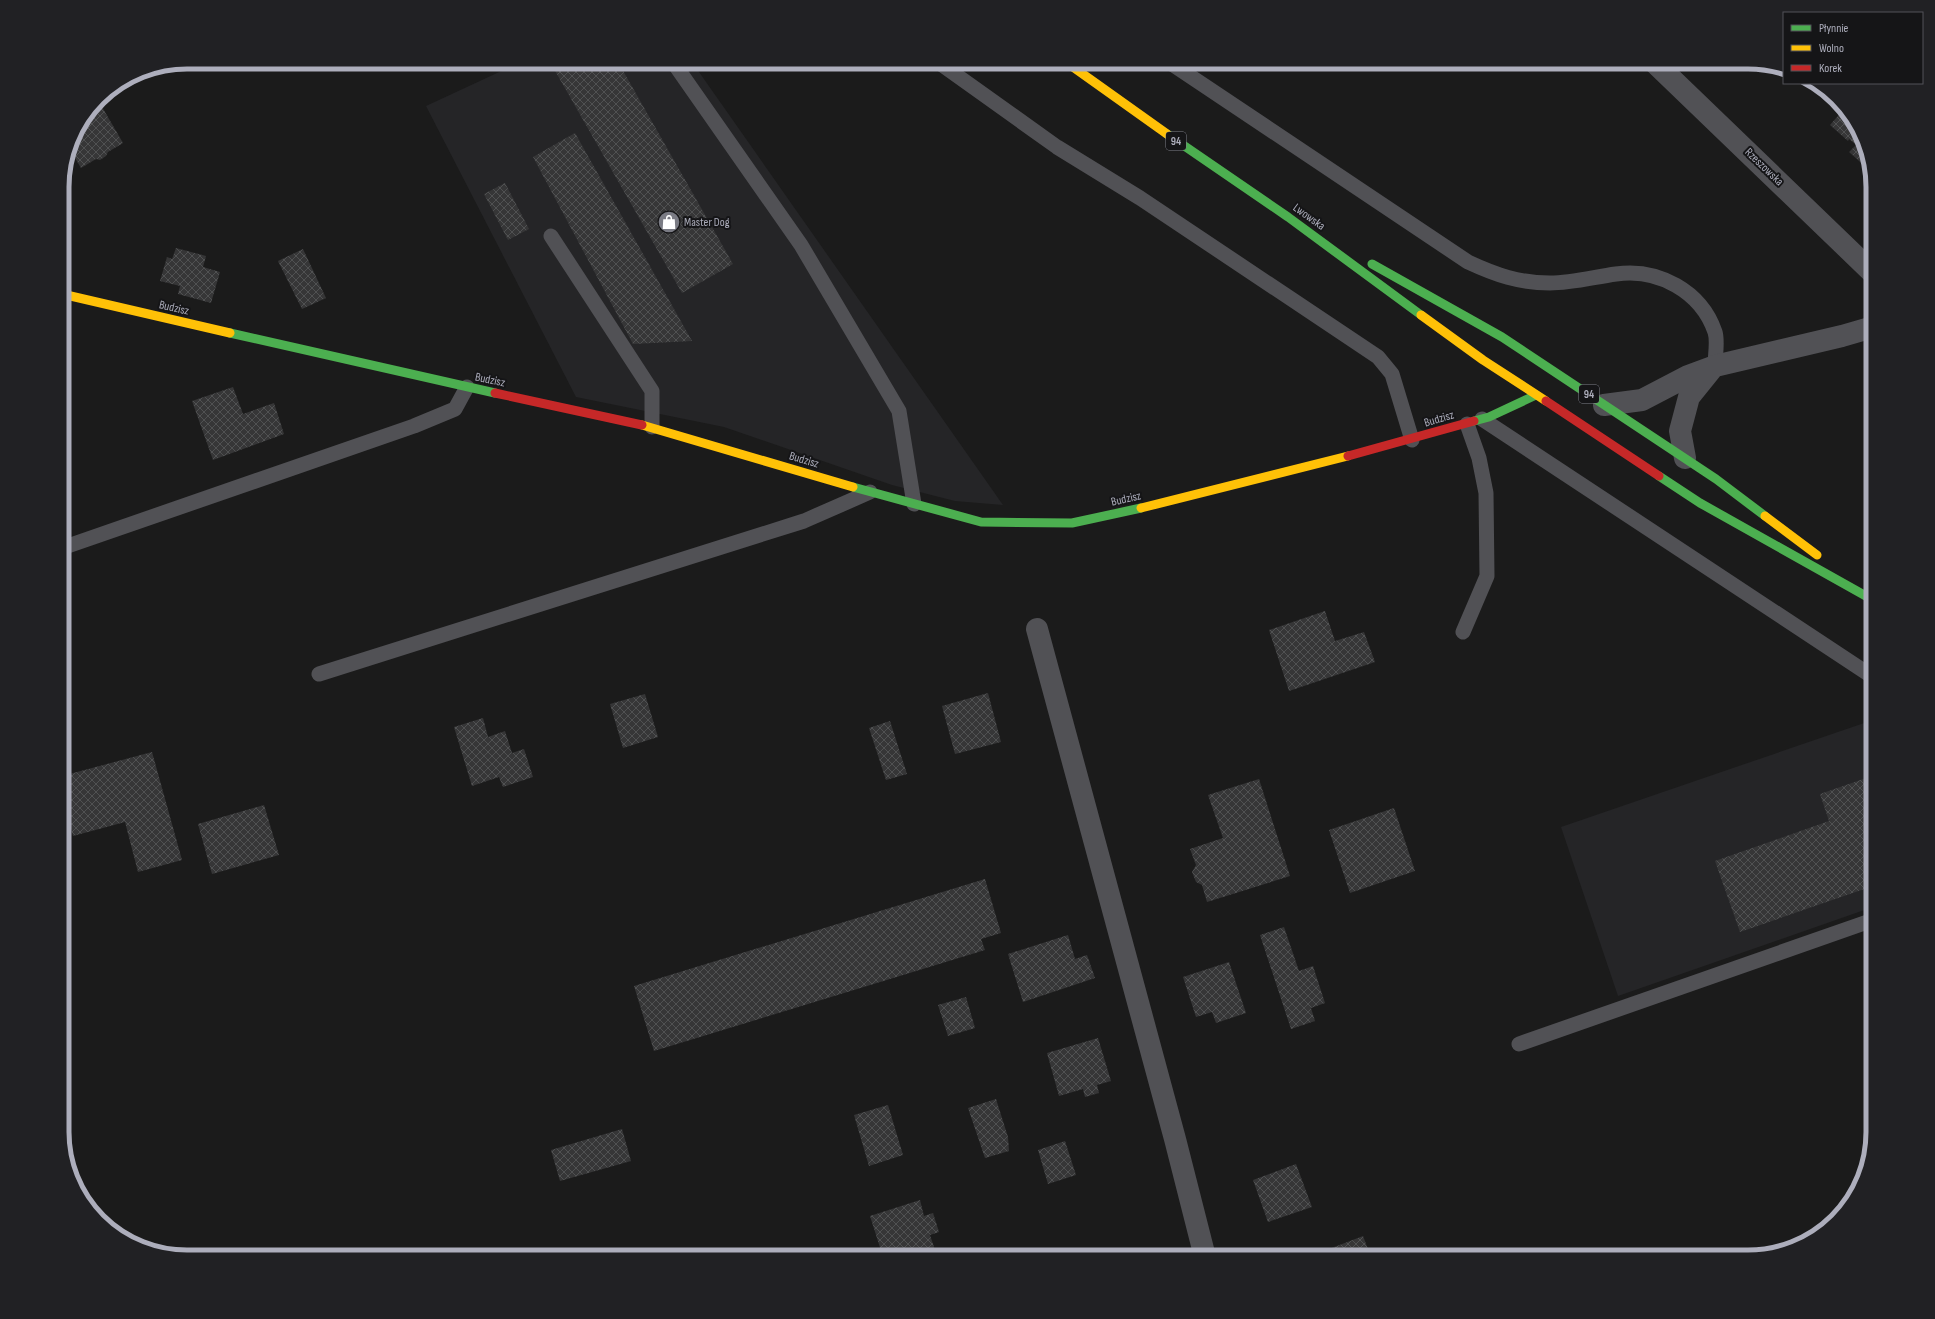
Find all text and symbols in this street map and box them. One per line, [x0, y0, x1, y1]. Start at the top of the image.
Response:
legend [1783, 12, 1923, 84]
text: Płynnie [1819, 21, 1849, 36]
text: Wolno [1819, 41, 1844, 56]
text: Korek [1819, 61, 1842, 76]
road number: 94 [1166, 132, 1186, 150]
street label: Rzeszowska [1742, 145, 1787, 189]
street label: Lwowska [1290, 200, 1328, 234]
shop icon: Master Dog [656, 209, 682, 235]
place label: Master Dog [684, 215, 730, 230]
street label: Budzisz [158, 297, 191, 319]
street label: Budzisz [474, 370, 507, 391]
road number: 94 [1579, 385, 1599, 403]
street label: Budzisz [1422, 407, 1456, 431]
street label: Budzisz [787, 448, 821, 472]
street label: Budzisz [1110, 488, 1143, 510]

